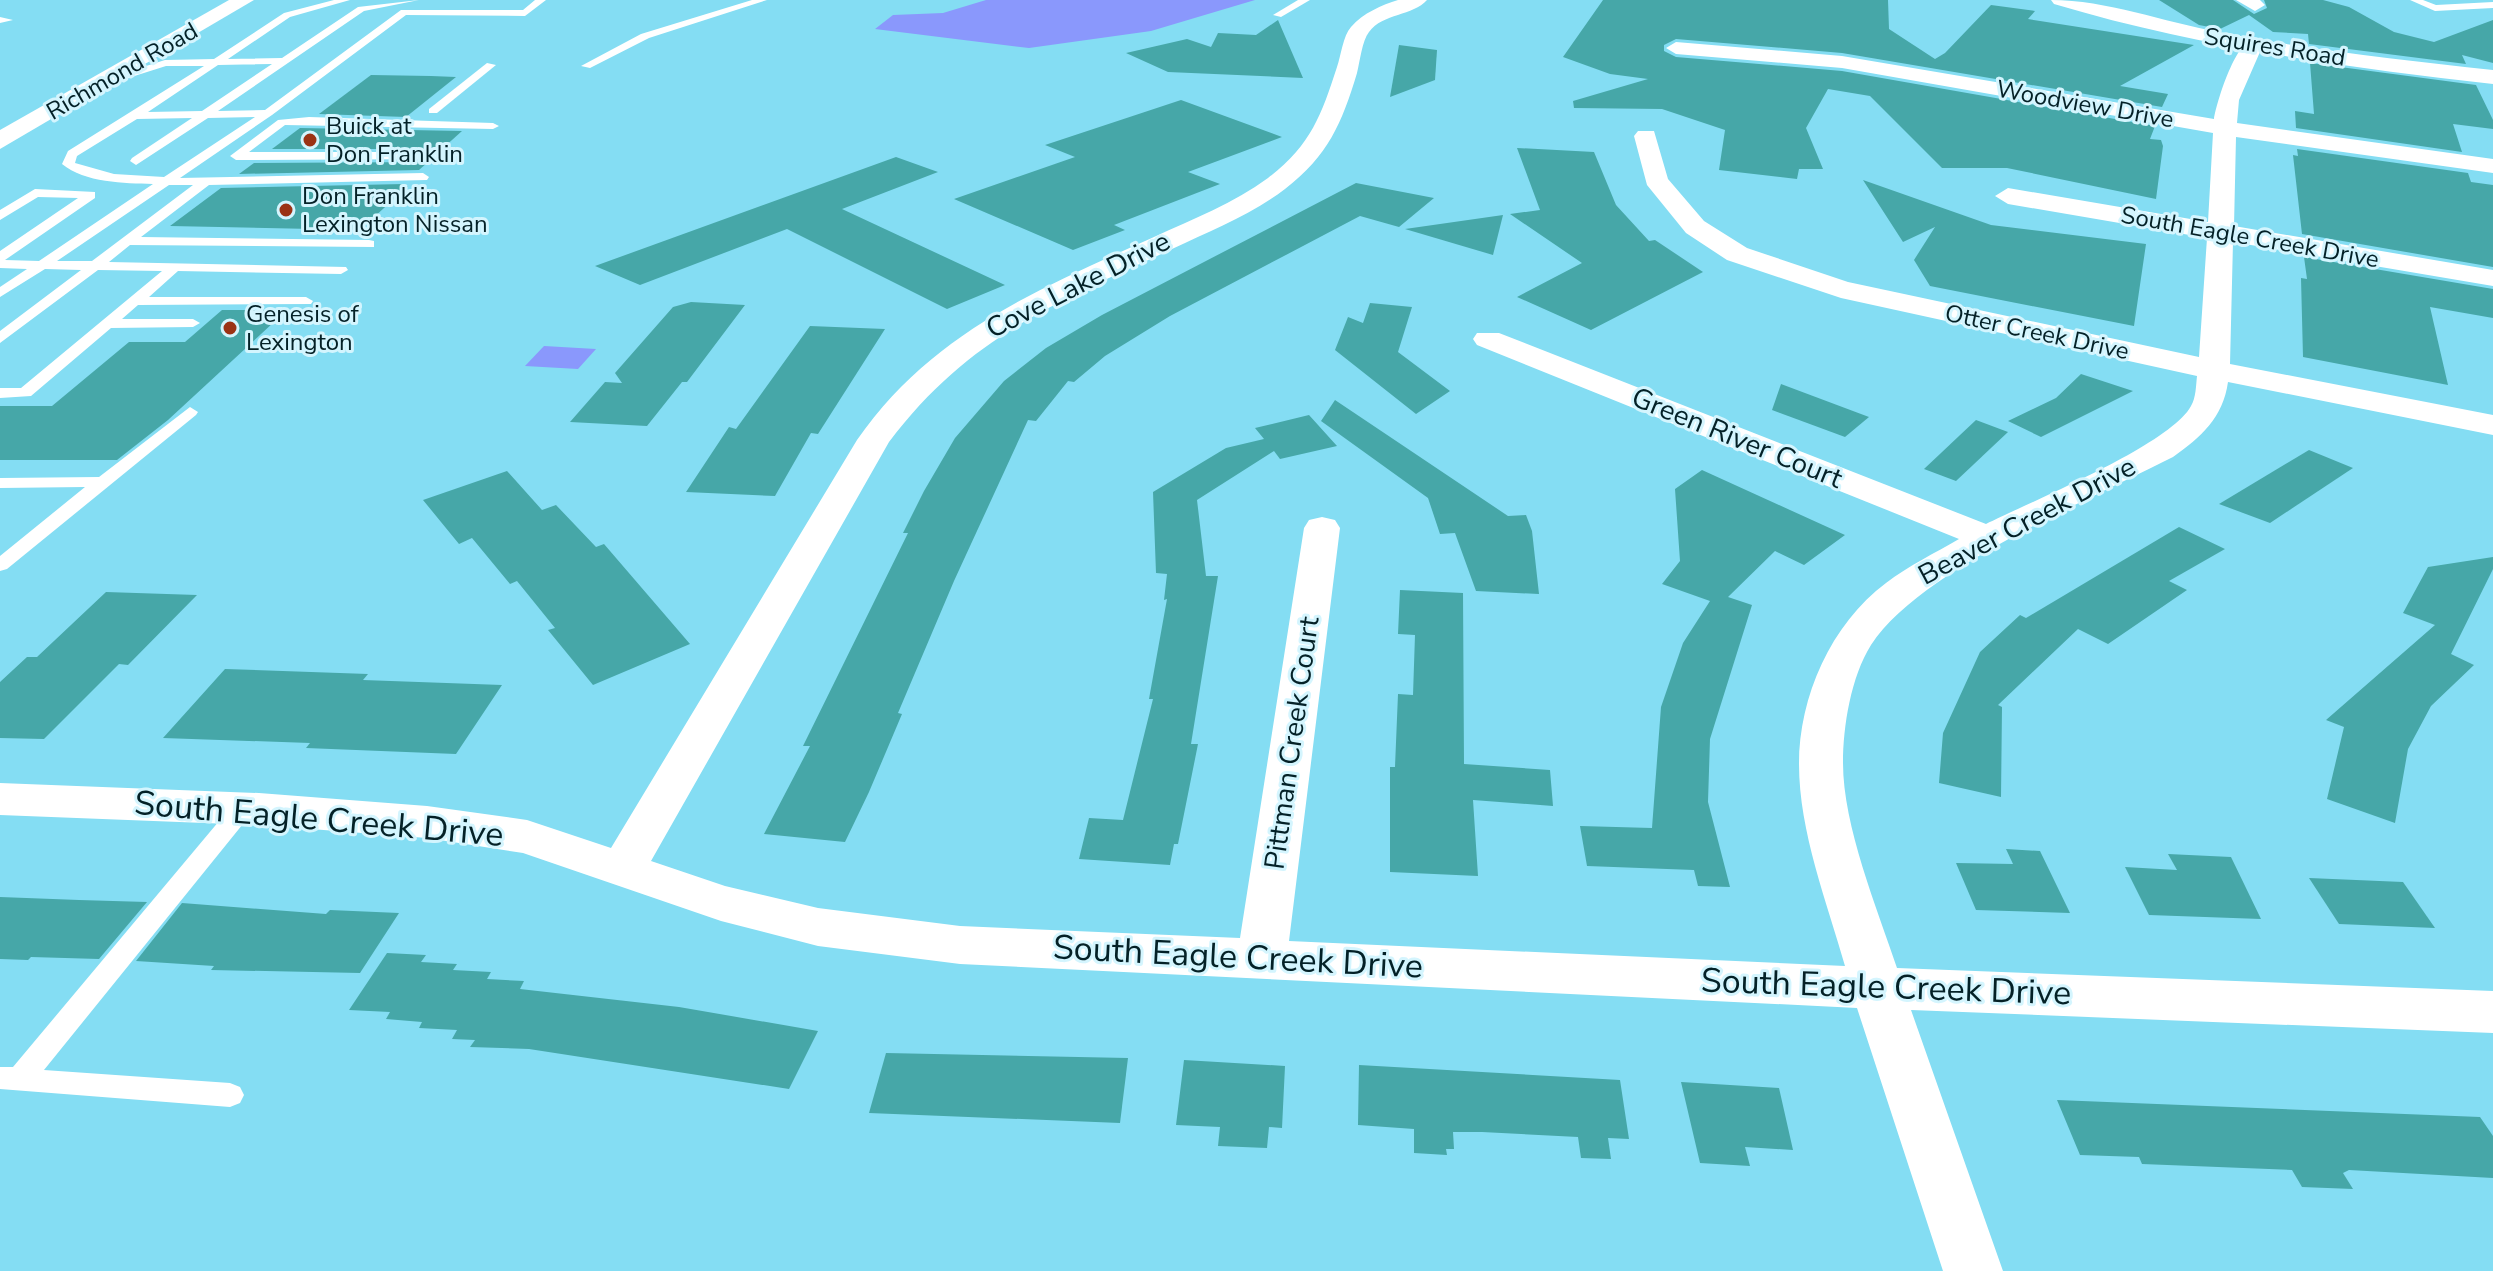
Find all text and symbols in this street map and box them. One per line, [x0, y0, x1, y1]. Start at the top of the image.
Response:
street label: Richmond Road [40, 15, 204, 127]
street label: Squires Road [2202, 20, 2348, 74]
street label: Woodview Drive [1994, 73, 2176, 135]
place label: Buick at Don Franklin [326, 110, 463, 170]
marker: Buick at Don Franklin [301, 131, 319, 149]
place label: Don Franklin Lexington Nissan [302, 180, 488, 240]
street label: South Eagle Creek Drive [2118, 199, 2382, 275]
marker: Don Franklin Lexington Nissan [277, 201, 295, 219]
street label: Cove Lake Drive [980, 222, 1176, 348]
street label: Otter Creek Drive [1942, 297, 2132, 367]
place label: Genesis of Lexington [246, 298, 360, 358]
marker: Genesis of Lexington [221, 319, 239, 337]
street label: Green River Court [1626, 378, 1848, 498]
street label: Beaver Creek Drive [1912, 448, 2142, 594]
street label: Pittman Creek Court [1255, 614, 1329, 872]
street label: South Eagle Creek Drive [132, 780, 506, 858]
street label: South Eagle Creek Drive [1052, 924, 1424, 990]
street label: South Eagle Creek Drive [1700, 958, 2072, 1016]

